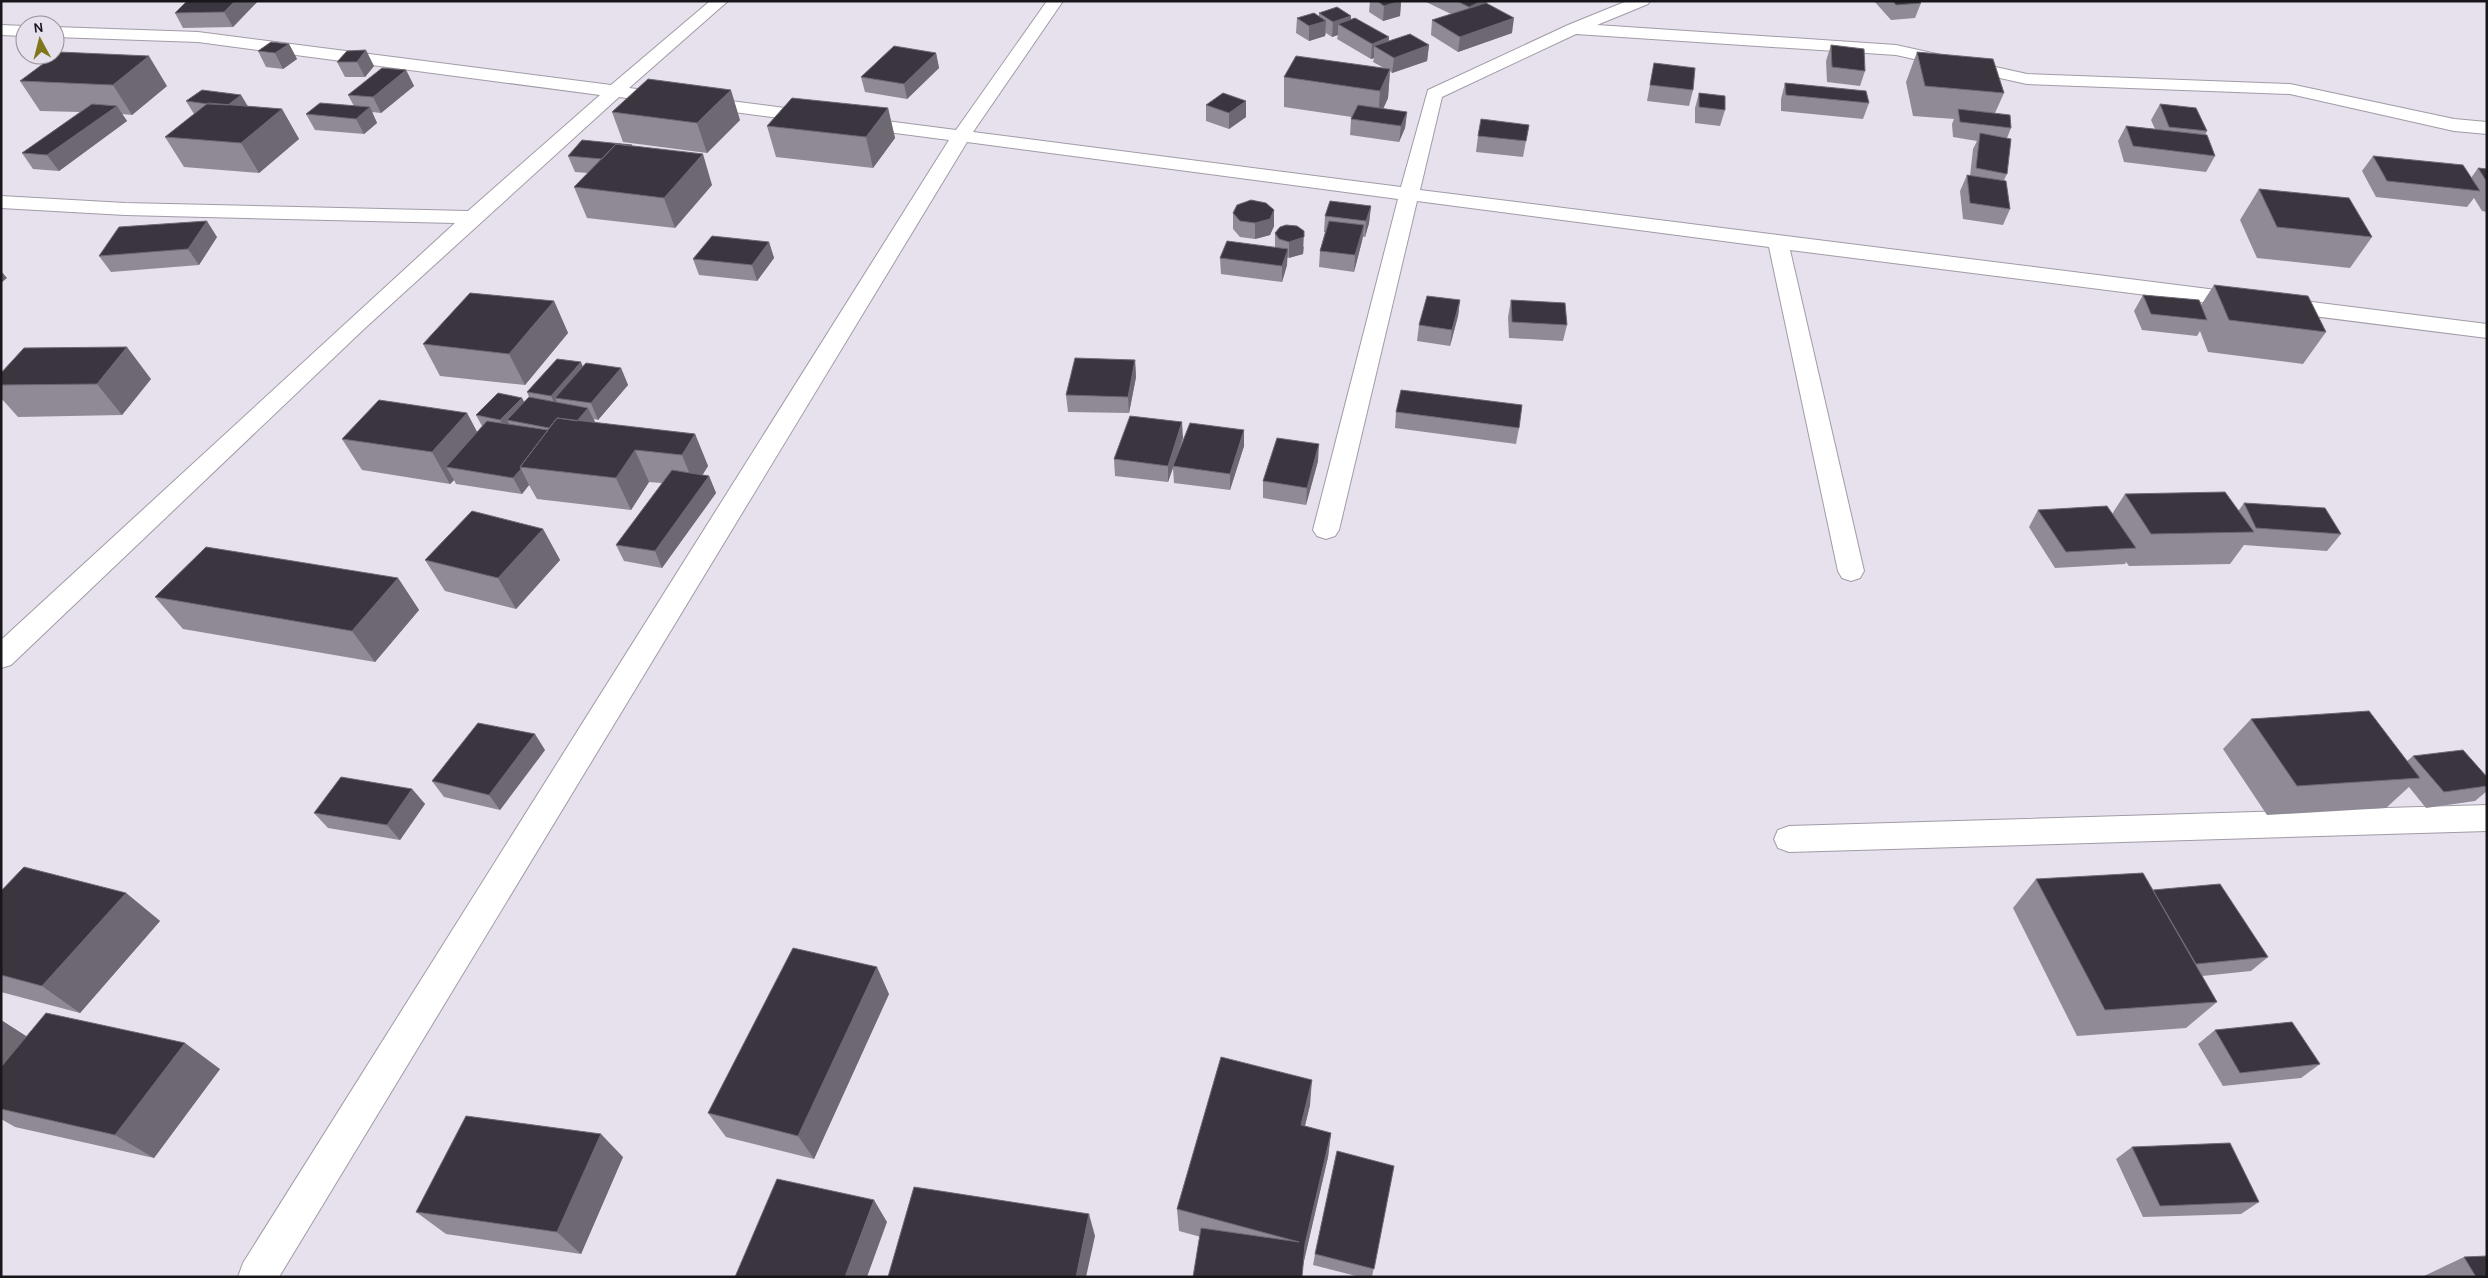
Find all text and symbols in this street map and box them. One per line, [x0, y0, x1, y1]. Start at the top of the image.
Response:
north arrow [15, 15, 65, 65]
text: N [32, 19, 44, 37]

